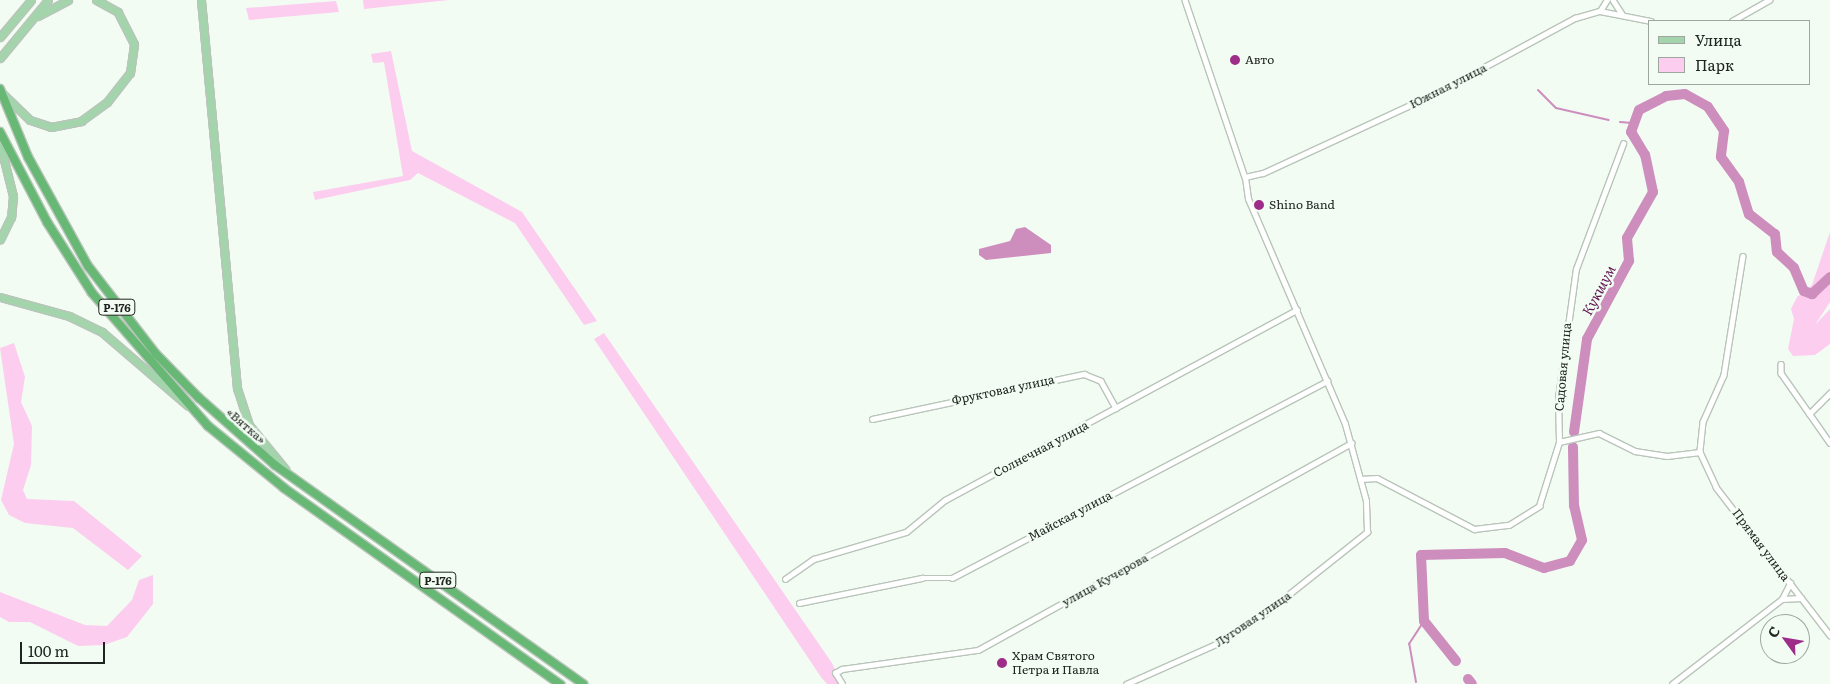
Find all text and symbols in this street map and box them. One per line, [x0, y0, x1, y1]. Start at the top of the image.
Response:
legend [1648, 20, 1810, 85]
text: Улица [1695, 28, 1742, 51]
place label: Авто [1245, 53, 1274, 67]
text: Парк [1695, 53, 1734, 76]
marker: Авто [1229, 54, 1241, 66]
street label: Южная улица [1407, 60, 1489, 112]
place label: Shino Band [1269, 198, 1335, 212]
marker: Shino Band [1253, 199, 1265, 211]
water label: Кукшум [1578, 262, 1618, 318]
road number: Р-176 [98, 298, 136, 316]
street label: Садовая улица [1552, 322, 1574, 412]
street label: Фруктовая улица [950, 372, 1056, 408]
street label: «Вятка» [223, 405, 269, 447]
street label: Солнечная улица [991, 418, 1091, 480]
street label: Майская улица [1026, 488, 1114, 544]
street label: Прямая улица [1729, 506, 1793, 584]
street label: улица Кучерова [1060, 550, 1150, 610]
road number: Р-176 [419, 572, 457, 588]
street label: Луговая улица [1212, 588, 1294, 650]
north arrow [1760, 614, 1810, 664]
text: С [1762, 622, 1784, 641]
scale bar [22, 632, 108, 664]
text: 100 m [28, 639, 69, 662]
place label: Храм Святого Петра и Павла [1012, 649, 1099, 677]
marker: Храм Святого Петра и Павла [996, 657, 1008, 669]

